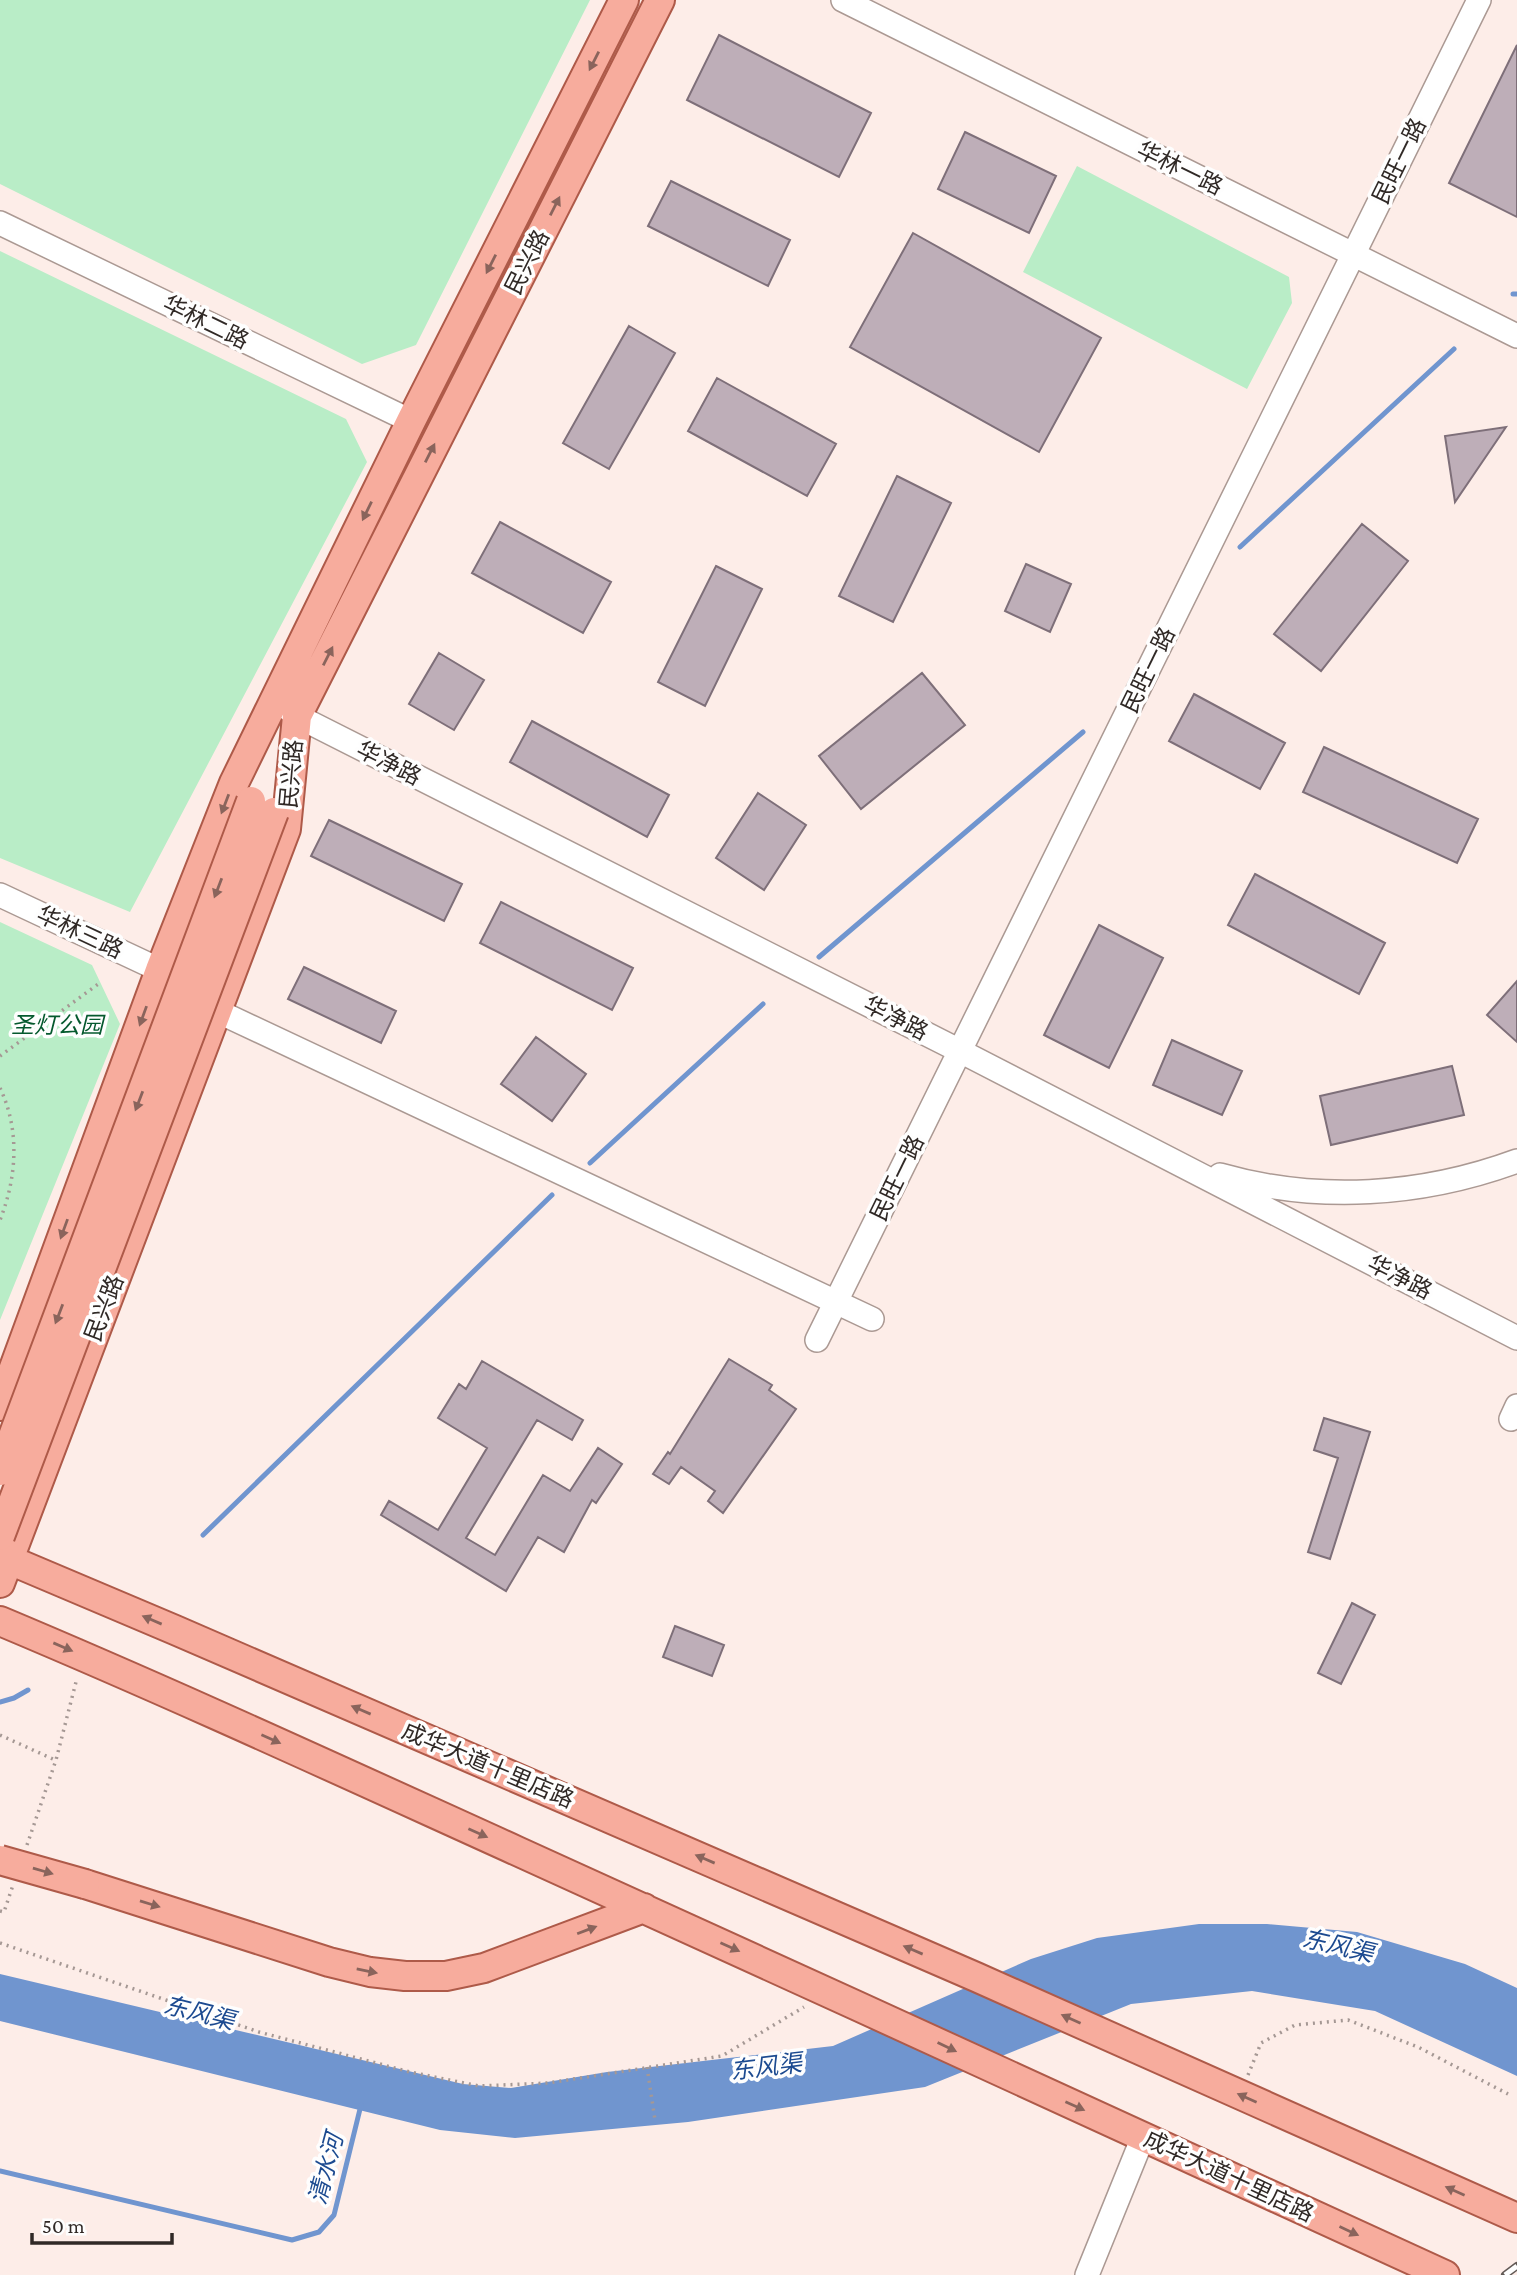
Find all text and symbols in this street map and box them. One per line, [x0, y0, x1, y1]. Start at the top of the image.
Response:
one-way arrow [588, 51, 599, 71]
street label: 民旺一路 [1367, 114, 1431, 208]
street label: 华林一路 [1133, 136, 1227, 200]
one-way arrow [550, 196, 561, 216]
street label: 民兴路 [500, 225, 554, 299]
one-way arrow [485, 254, 496, 274]
street label: 华林二路 [159, 290, 253, 354]
one-way arrow [425, 443, 436, 463]
one-way arrow [362, 501, 373, 521]
street label: 民旺一路 [1116, 623, 1180, 717]
one-way arrow [321, 645, 333, 665]
street label: 华净路 [352, 736, 426, 790]
street label: 民兴路 [275, 738, 307, 810]
one-way arrow [220, 793, 231, 814]
one-way arrow [213, 878, 224, 899]
street label: 华林三路 [33, 901, 127, 963]
street label: 华净路 [859, 991, 933, 1045]
one-way arrow [138, 1006, 149, 1027]
park label: 圣灯公园 [11, 1012, 106, 1038]
one-way arrow [133, 1091, 144, 1112]
street label: 民旺一路 [865, 1131, 929, 1225]
one-way arrow [59, 1219, 70, 1240]
street label: 华净路 [1363, 1250, 1437, 1304]
street label: 民兴路 [79, 1271, 129, 1345]
one-way arrow [53, 1304, 64, 1325]
one-way arrow [142, 1614, 162, 1626]
one-way arrow [53, 1641, 73, 1653]
one-way arrow [351, 1704, 371, 1716]
street label: 成华大道十里店路 [398, 1717, 578, 1813]
one-way arrow [261, 1733, 281, 1745]
one-way arrow [468, 1827, 488, 1839]
one-way arrow [694, 1853, 715, 1864]
one-way arrow [32, 1867, 53, 1877]
one-way arrow [139, 1899, 160, 1910]
one-way arrow [576, 1924, 597, 1935]
water label: 东风渠 [1300, 1924, 1379, 1967]
one-way arrow [720, 1941, 740, 1953]
one-way arrow [903, 1944, 924, 1955]
one-way arrow [356, 1965, 378, 1976]
water label: 东风渠 [161, 1991, 240, 2035]
one-way arrow [1061, 2013, 1081, 2025]
one-way arrow [937, 2041, 957, 2053]
water label: 东风渠 [729, 2048, 806, 2084]
one-way arrow [1237, 2092, 1257, 2104]
one-way arrow [1065, 2100, 1085, 2112]
street label: 成华大道十里店路 [1140, 2125, 1318, 2227]
water label: 清水河 [303, 2127, 349, 2207]
one-way arrow [1445, 2185, 1465, 2197]
scale bar [32, 2202, 172, 2246]
text: 50 m [42, 2214, 85, 2238]
one-way arrow [1339, 2225, 1359, 2237]

